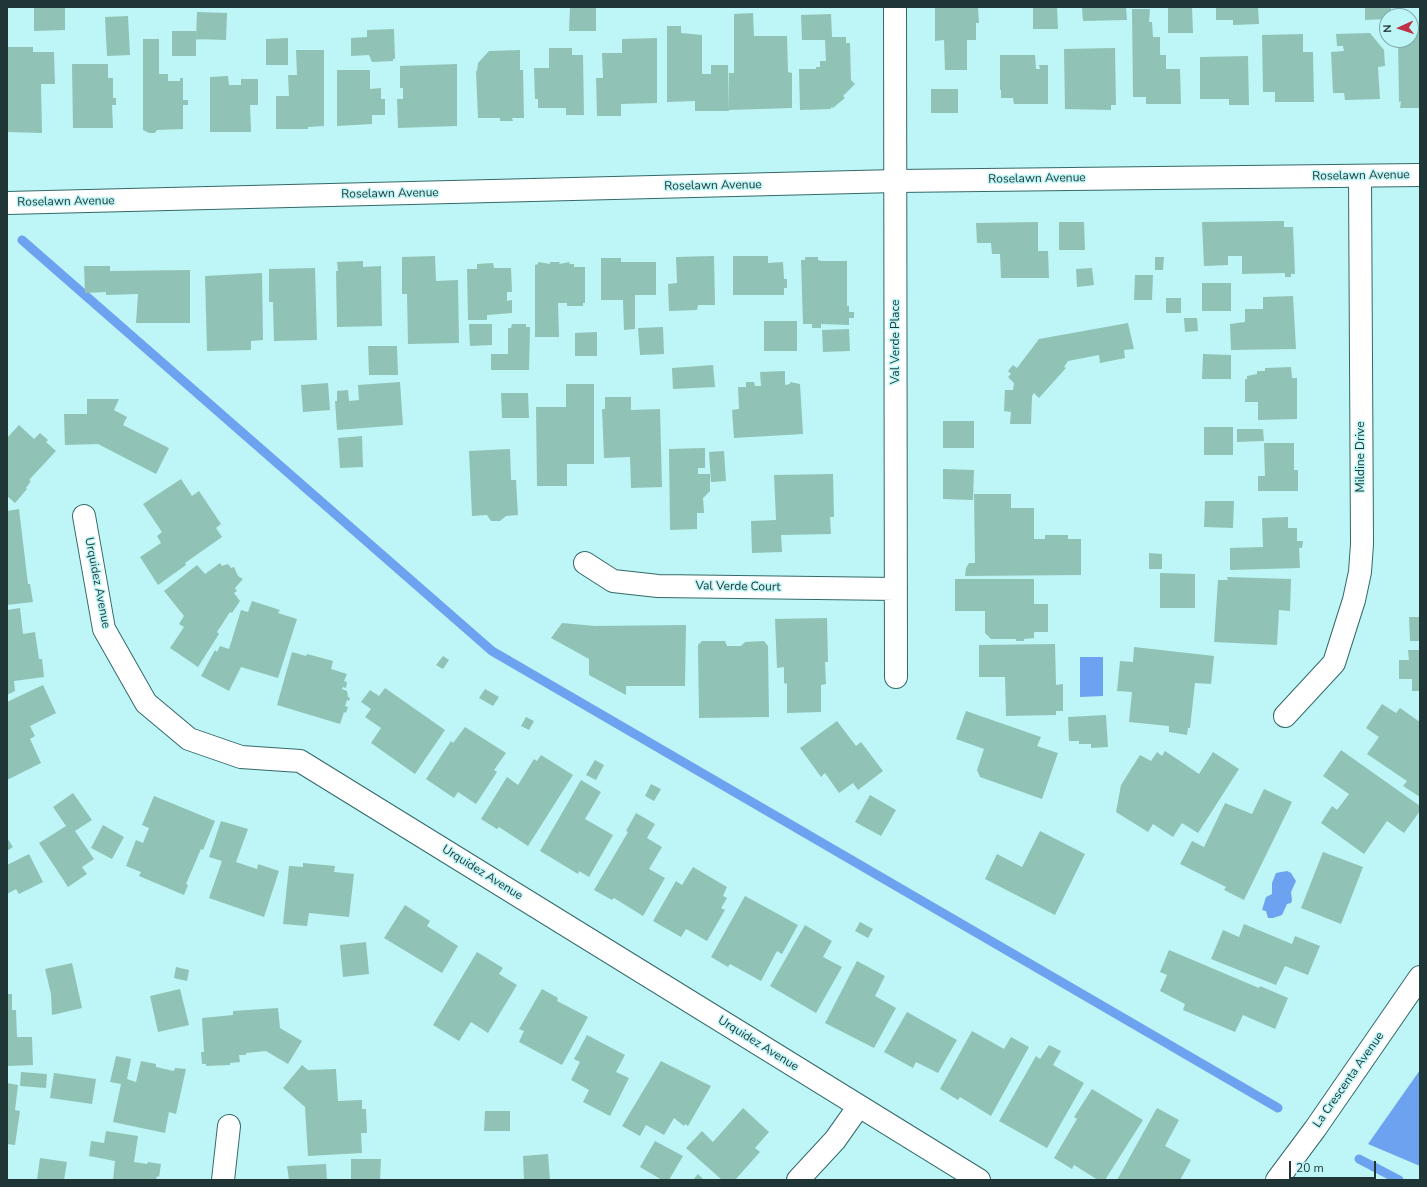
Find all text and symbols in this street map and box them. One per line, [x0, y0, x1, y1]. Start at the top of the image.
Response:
north arrow [1379, 8, 1419, 48]
text: N [1380, 24, 1395, 33]
street label: Roselawn Avenue [1312, 168, 1410, 184]
street label: Roselawn Avenue [988, 171, 1086, 187]
street label: Roselawn Avenue [664, 178, 762, 194]
street label: Roselawn Avenue [341, 186, 439, 202]
street label: Roselawn Avenue [17, 194, 115, 210]
street label: Val Verde Place [889, 300, 903, 384]
street label: Mildine Drive [1354, 421, 1368, 493]
street label: Urquidez Avenue [81, 536, 113, 630]
street label: Val Verde Court [695, 579, 781, 595]
street label: Urquidez Avenue [439, 842, 525, 904]
street label: Urquidez Avenue [715, 1013, 801, 1075]
street label: La Crescenta Avenue [1311, 1029, 1387, 1131]
scale bar [1291, 1153, 1378, 1179]
text: 20 m [1296, 1160, 1324, 1176]

